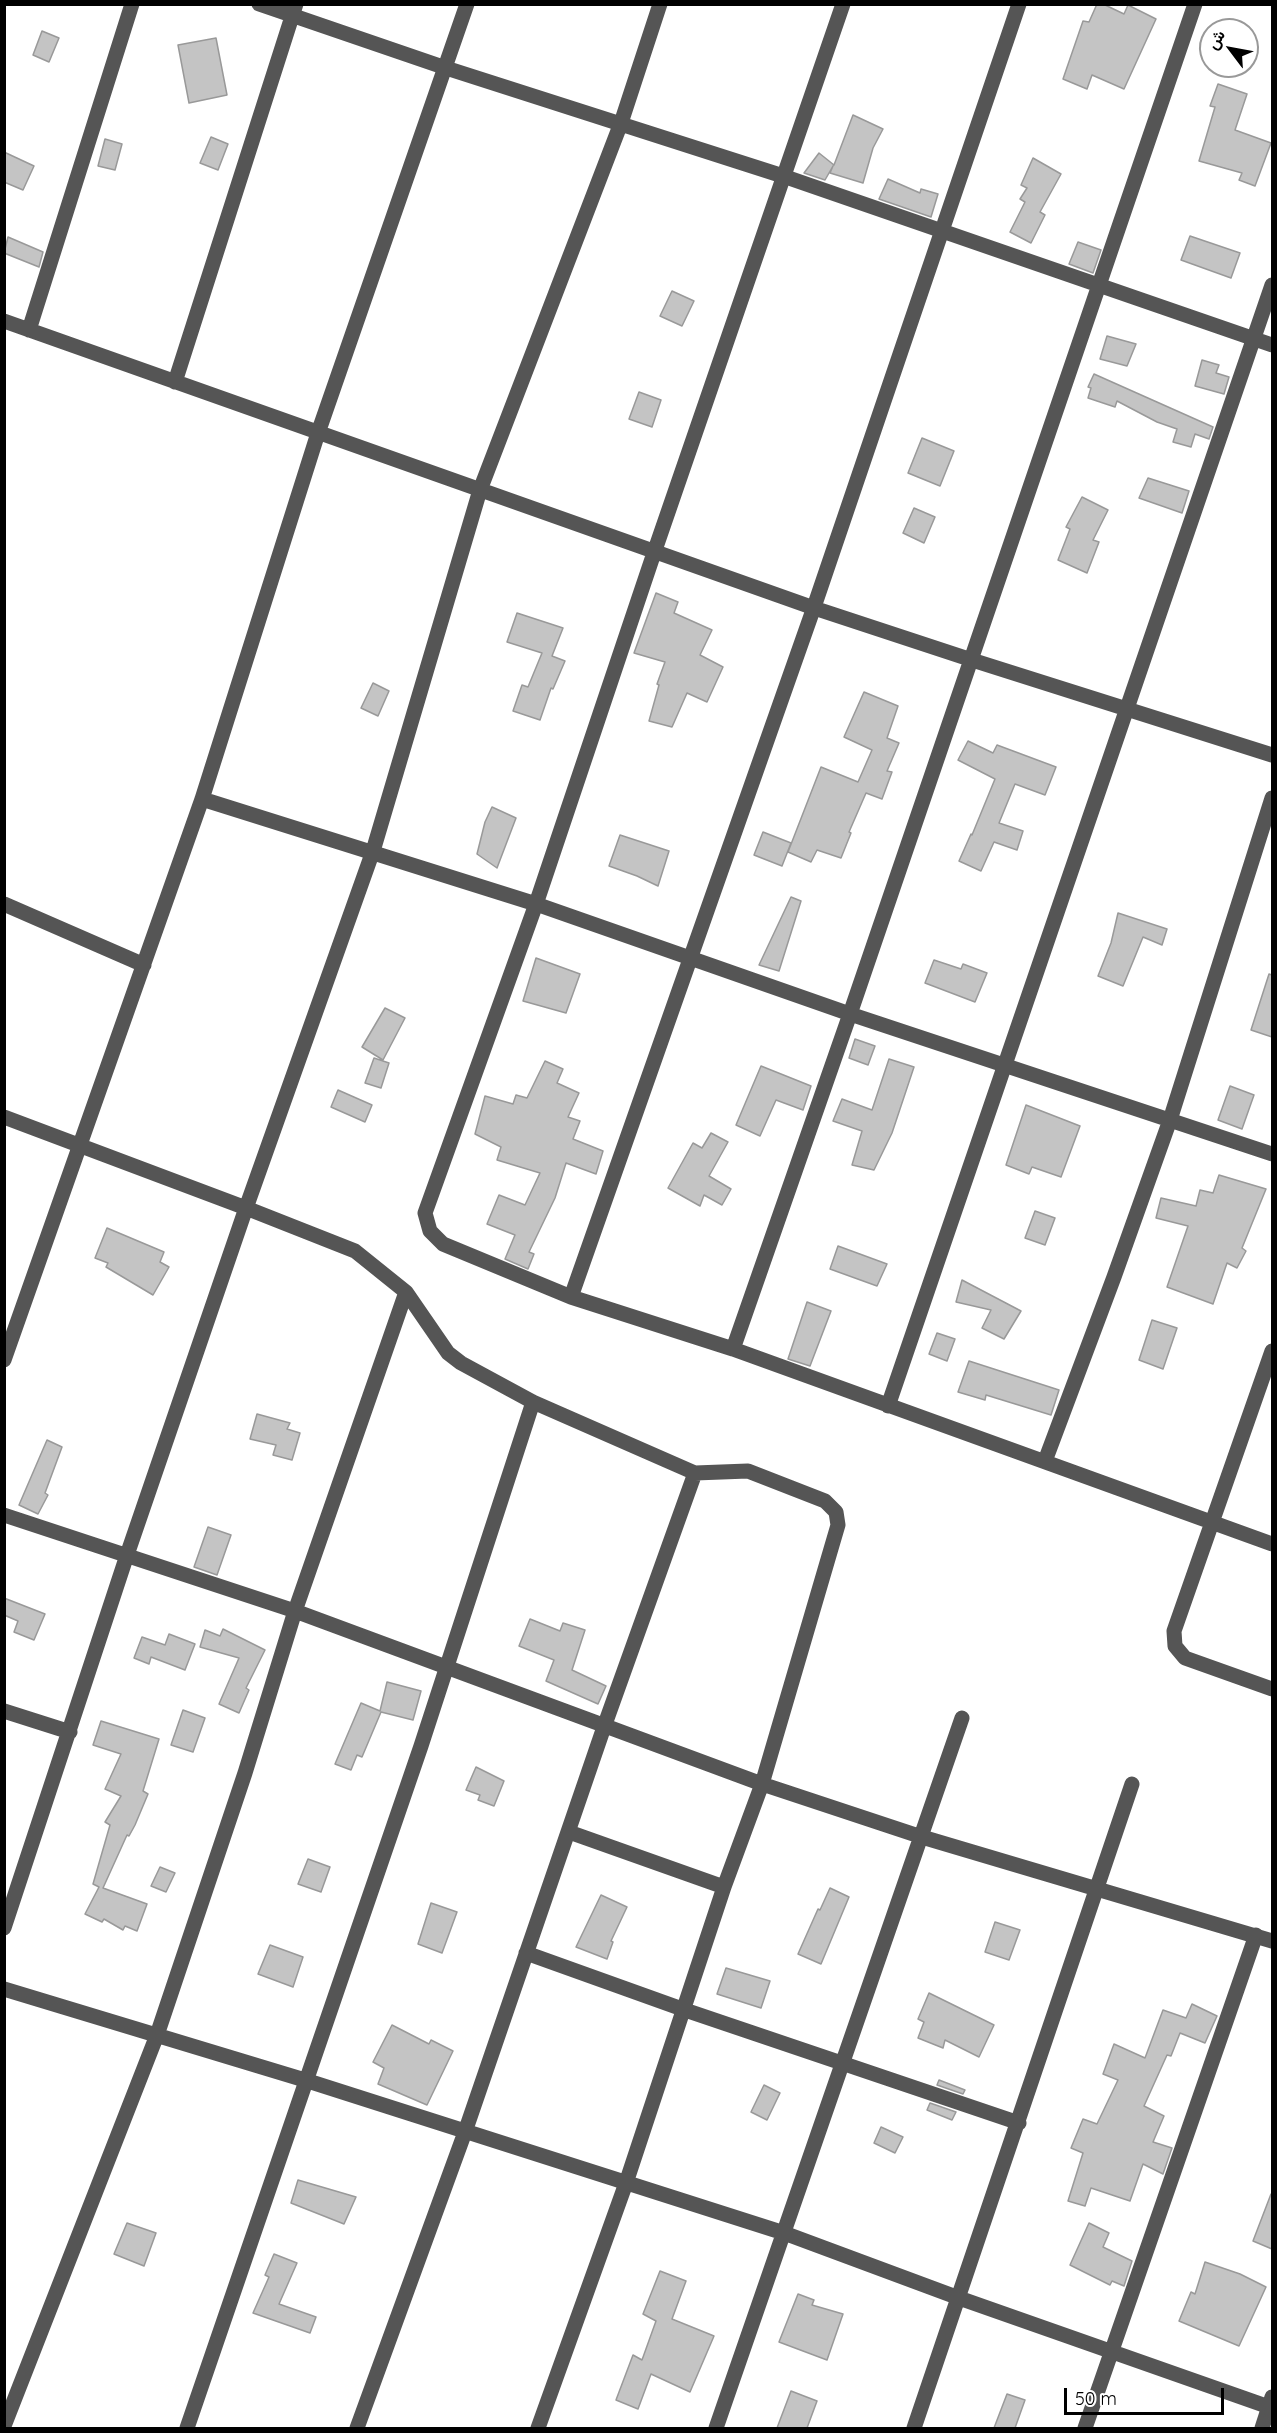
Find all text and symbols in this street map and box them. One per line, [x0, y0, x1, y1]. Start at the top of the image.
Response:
north arrow [1199, 18, 1259, 78]
text: ش [1202, 26, 1229, 53]
scale bar [1067, 2376, 1228, 2414]
text: 50 m [1075, 2387, 1117, 2410]

